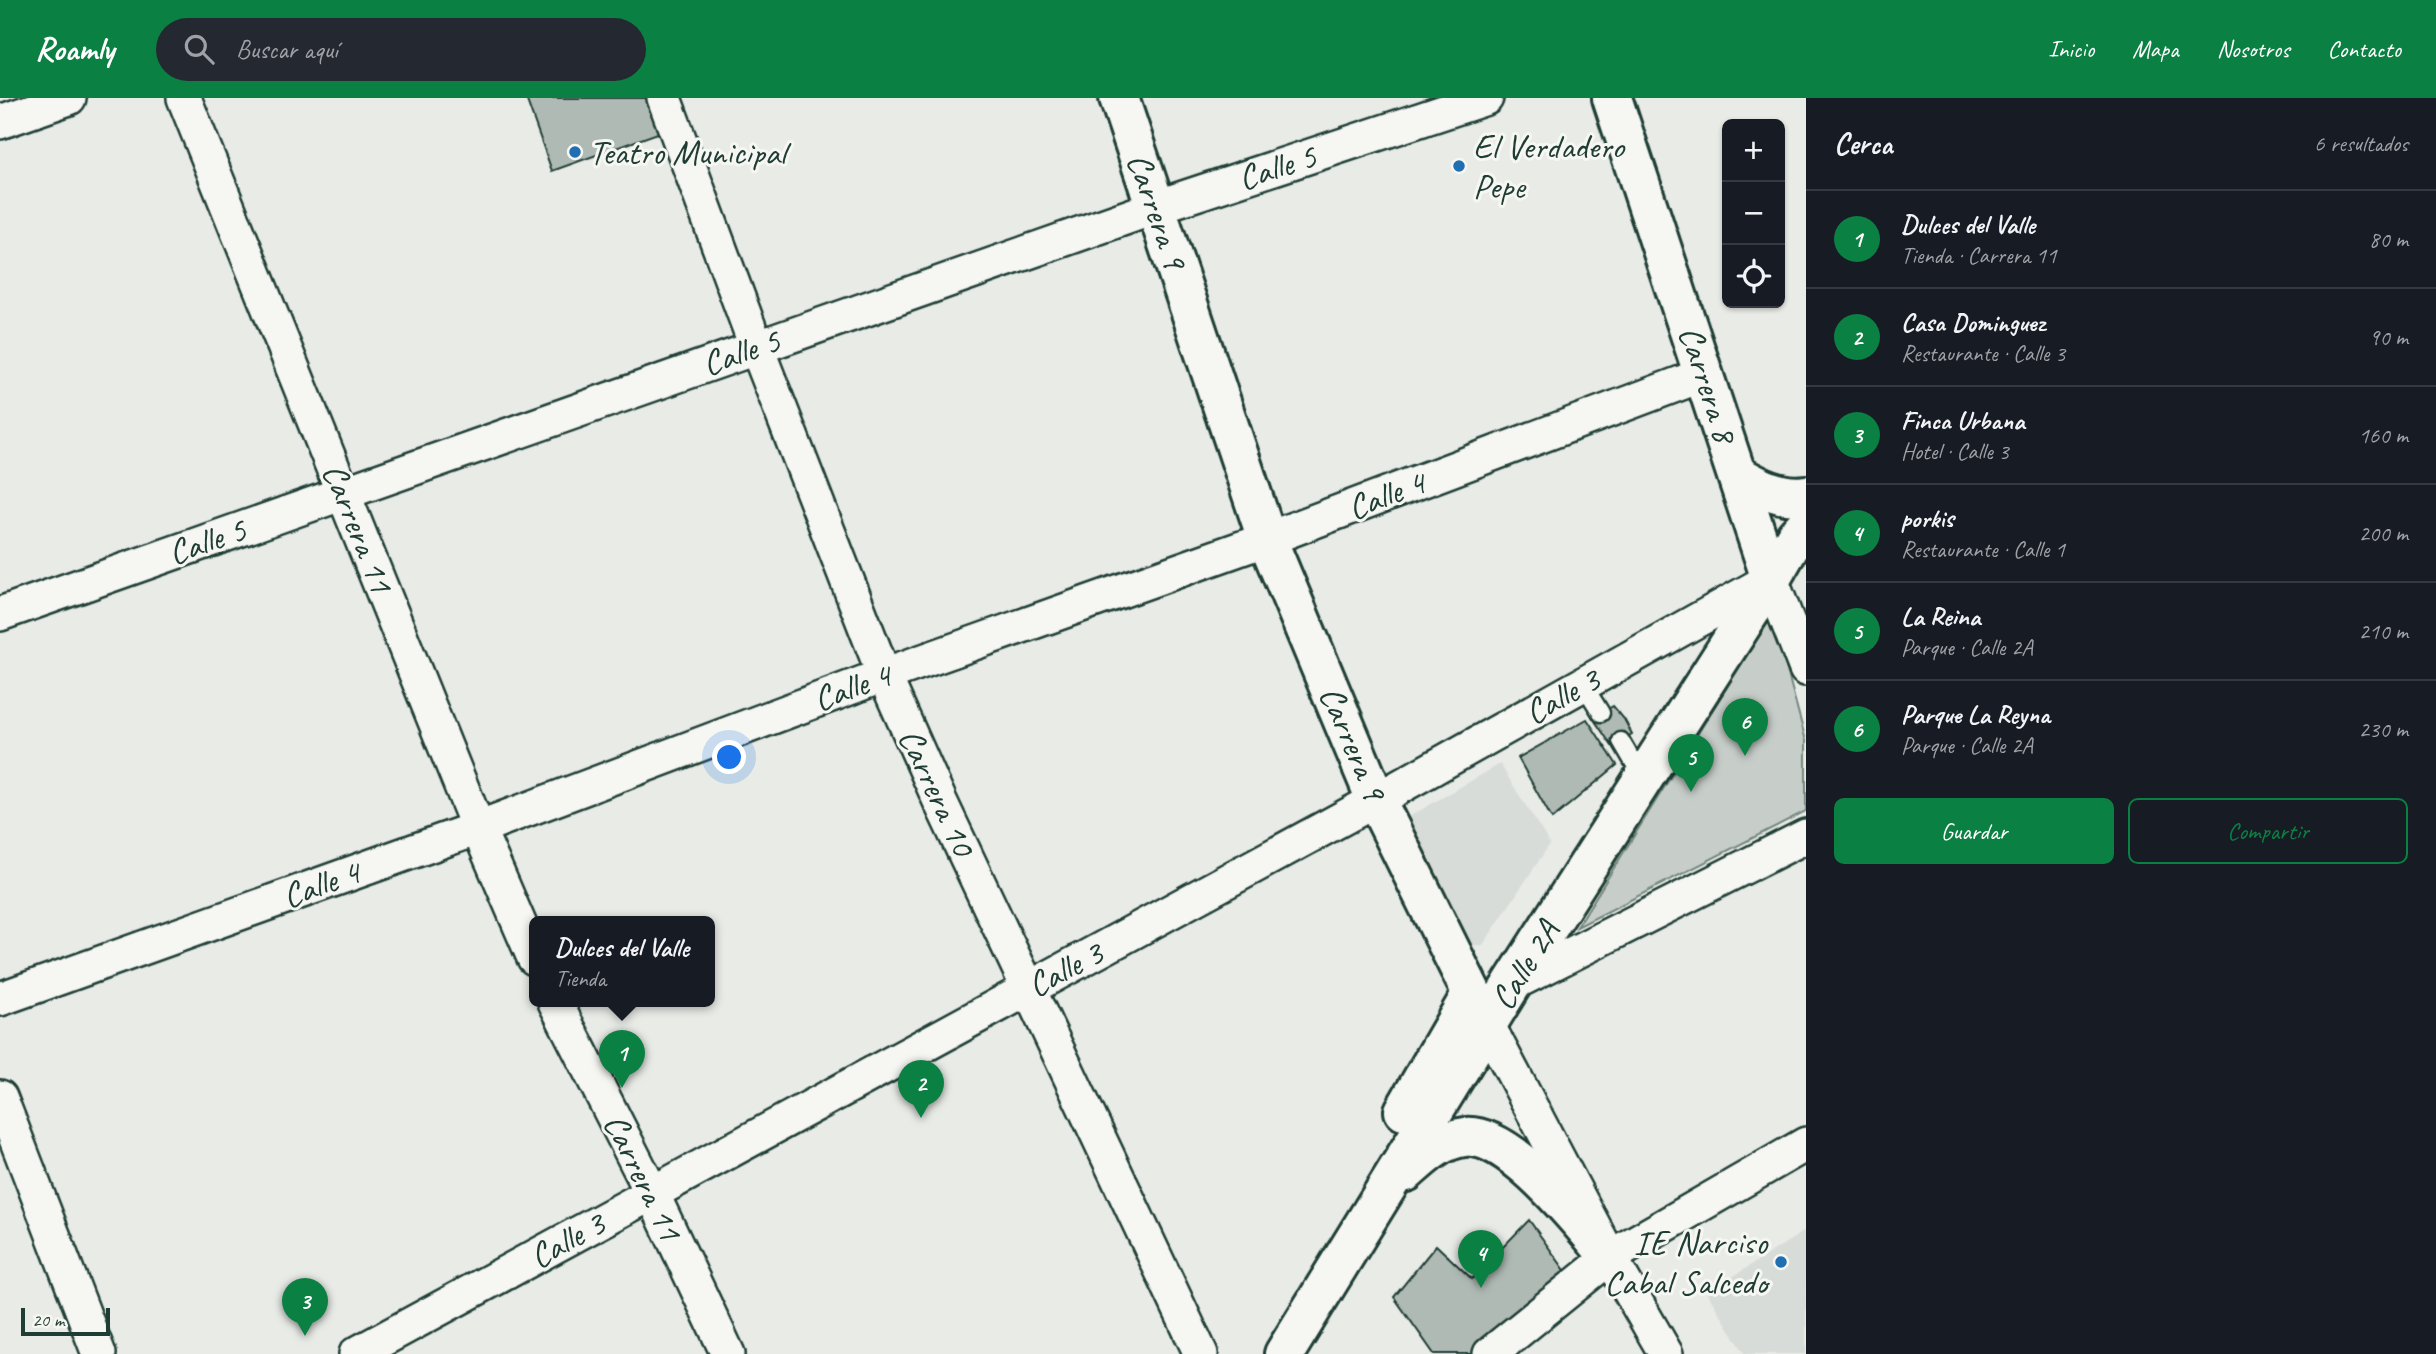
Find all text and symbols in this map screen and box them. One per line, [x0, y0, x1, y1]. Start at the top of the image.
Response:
search box [156, 18, 646, 81]
text: Roamly [35, 28, 114, 70]
icon: search [180, 30, 218, 68]
text: Buscar aquí [236, 33, 338, 66]
text: Inicio [2048, 34, 2094, 64]
text: Mapa [2132, 34, 2179, 64]
text: Nosotros [2217, 34, 2289, 64]
text: Contacto [2327, 34, 2401, 64]
map controls [1722, 119, 1785, 308]
button: + [1722, 119, 1785, 182]
place label: El Verdadero Pepe [1473, 124, 1625, 209]
text: Cerca [1834, 125, 1892, 163]
text: 6 resultados [2314, 129, 2408, 158]
place label: Teatro Municipal [589, 130, 792, 175]
street label: Calle 5 [1232, 133, 1324, 201]
marker: Teatro Municipal [567, 144, 583, 160]
street label: Carrera 9 [1116, 147, 1199, 278]
marker: El Verdadero Pepe [1451, 158, 1467, 174]
button: − [1722, 182, 1785, 245]
text: Dulces del Valle [1901, 208, 2035, 241]
text: 1 [1852, 225, 1862, 254]
text: 80 m [2369, 225, 2408, 254]
text: Tienda · Carrera 11 [1901, 241, 2056, 270]
button: locate [1722, 245, 1785, 308]
text: Casa Dominguez [1901, 306, 2045, 339]
street label: Calle 5 [696, 317, 788, 386]
street label: Carrera 8 [1668, 320, 1749, 451]
text: 2 [1852, 323, 1862, 352]
text: 90 m [2369, 323, 2408, 352]
text: Restaurante · Calle 3 [1901, 339, 2065, 368]
text: Finca Urbana [1901, 404, 2025, 437]
text: 3 [1852, 421, 1862, 450]
text: 160 m [2359, 421, 2408, 450]
text: Hotel · Calle 3 [1901, 437, 2009, 466]
street label: Carrera 11 [312, 457, 405, 601]
street label: Calle 4 [1341, 459, 1434, 530]
text: porkis [1901, 502, 1954, 535]
street label: Calle 5 [162, 506, 254, 575]
text: 4 [1852, 519, 1862, 548]
text: 200 m [2359, 519, 2408, 548]
text: Restaurante · Calle 1 [1901, 535, 2065, 564]
text: La Reina [1901, 600, 1980, 633]
text: 5 [1852, 617, 1862, 646]
text: 210 m [2359, 617, 2408, 646]
text: Parque · Calle 2A [1901, 633, 2033, 662]
street label: Calle 4 [807, 651, 900, 722]
street label: Calle 3 [1516, 656, 1610, 735]
street label: Carrera 9 [1309, 679, 1398, 810]
pin: 6 [1722, 698, 1768, 756]
text: Parque La Reyna [1901, 698, 2050, 731]
text: 6 [1852, 715, 1862, 744]
text: 230 m [2359, 715, 2408, 744]
street label: Carrera 10 [888, 721, 987, 865]
text: Parque · Calle 2A [1901, 731, 2033, 760]
pin: 5 [1668, 734, 1714, 792]
your location [712, 740, 746, 774]
button: Guardar [1834, 798, 2114, 864]
button: Compartir [2128, 798, 2408, 864]
street label: Calle 4 [276, 848, 369, 919]
street label: Calle 2A [1480, 911, 1570, 1018]
popup [529, 916, 715, 1007]
street label: Calle 3 [1019, 929, 1113, 1007]
text: Dulces del Valle [555, 931, 689, 964]
text: Tienda [555, 964, 606, 993]
pin: 1 [599, 1030, 645, 1088]
pin: 2 [898, 1060, 944, 1118]
street label: Carrera 11 [593, 1106, 694, 1250]
street label: Calle 3 [521, 1200, 615, 1279]
place label: IE Narciso Cabal Salcedo [1604, 1220, 1771, 1305]
pin: 4 [1458, 1230, 1504, 1288]
marker: IE Narciso Cabal Salcedo [1773, 1254, 1789, 1270]
pin: 3 [282, 1278, 328, 1336]
scale bar [21, 1305, 110, 1337]
text: 20 m [32, 1308, 64, 1332]

